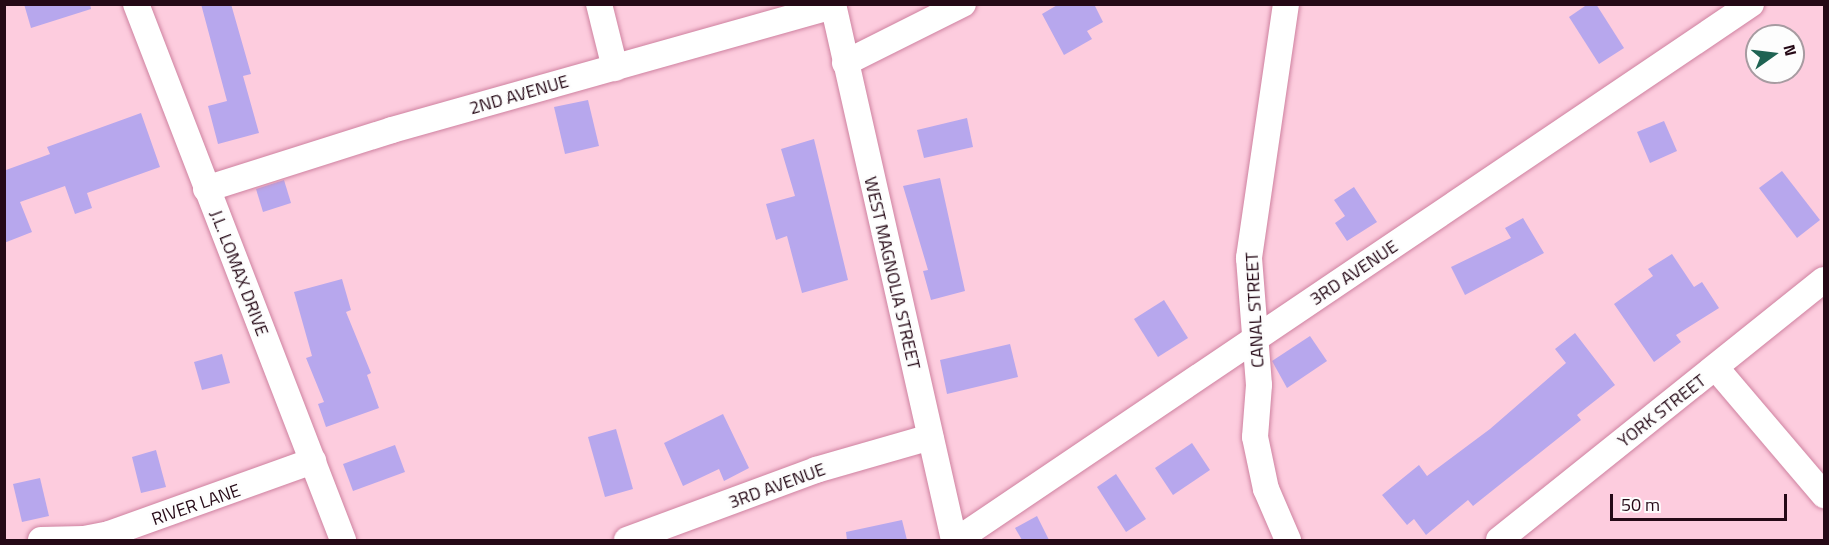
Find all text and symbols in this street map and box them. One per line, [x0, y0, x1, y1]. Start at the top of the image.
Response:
north arrow [1745, 24, 1805, 84]
text: N [1778, 42, 1804, 58]
street label: 2ND AVENUE [467, 71, 571, 119]
street label: WEST MAGNOLIA STREET [859, 174, 925, 372]
street label: J.L. LOMAX DRIVE [205, 207, 273, 339]
street label: 3RD AVENUE [1306, 236, 1402, 310]
street label: CANAL STREET [1241, 252, 1269, 368]
street label: YORK STREET [1614, 370, 1710, 452]
street label: 3RD AVENUE [726, 459, 828, 513]
street label: RIVER LANE [149, 480, 243, 530]
scale bar [1613, 482, 1790, 520]
text: 50 m [1621, 491, 1660, 518]

